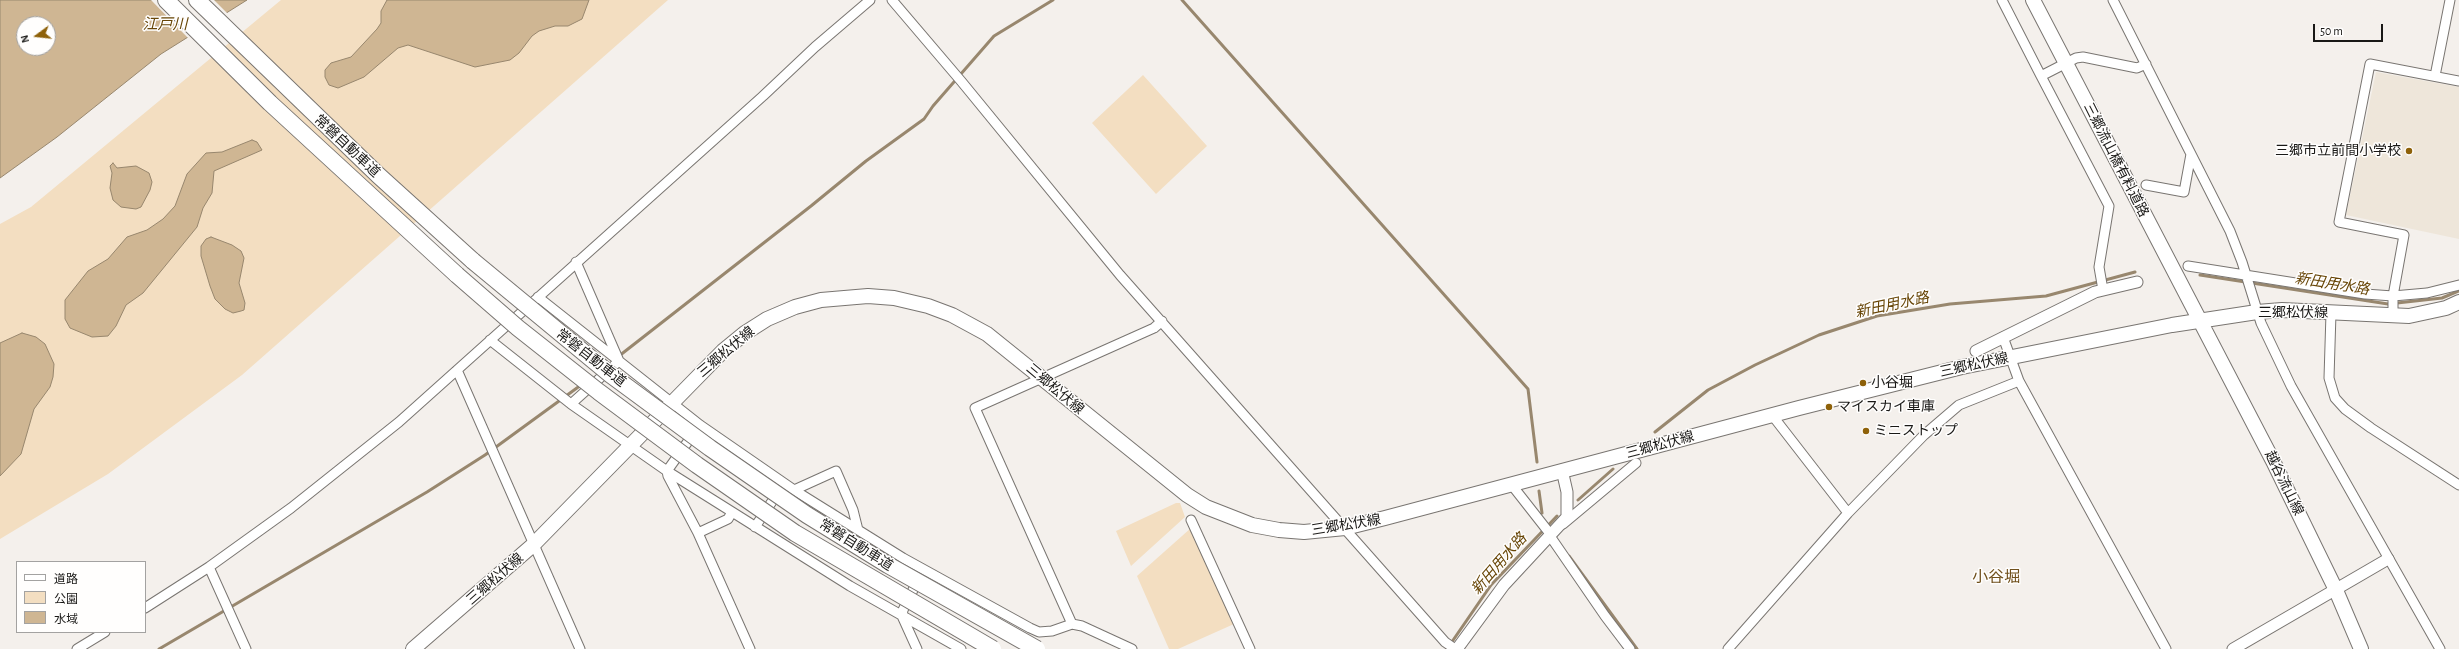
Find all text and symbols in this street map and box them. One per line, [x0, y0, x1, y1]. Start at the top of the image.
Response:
water label: 江戸川 [143, 15, 187, 33]
north arrow [16, 16, 56, 56]
scale bar [2315, 16, 2385, 42]
text: 50 m [2320, 25, 2343, 37]
text: N [19, 34, 31, 44]
street label: 三郷流山橋有料道路 [2080, 100, 2152, 220]
street label: 常磐自動車道 [311, 111, 383, 181]
place label: 三郷市立前間小学校 [2275, 143, 2401, 159]
marker: 三郷市立前間小学校 [2404, 146, 2414, 156]
water label: 新田用水路 [2294, 269, 2370, 299]
water label: 新田用水路 [1853, 288, 1931, 322]
street label: 三郷松伏線 [2258, 305, 2328, 321]
street label: 三郷松伏線 [694, 323, 758, 381]
street label: 常磐自動車道 [553, 326, 629, 390]
street label: 三郷松伏線 [1938, 350, 2010, 380]
street label: 三郷松伏線 [1023, 360, 1087, 418]
place label: 小谷堀 [1871, 375, 1913, 391]
marker: 小谷堀 [1858, 378, 1868, 388]
place label: マイスカイ車庫 [1837, 399, 1935, 415]
marker: マイスカイ車庫 [1824, 402, 1834, 412]
place label: ミニストップ [1874, 423, 1958, 439]
marker: ミニストップ [1861, 426, 1871, 436]
street label: 三郷松伏線 [1624, 428, 1696, 462]
street label: 越谷流山線 [2261, 448, 2307, 518]
street label: 三郷松伏線 [1310, 511, 1382, 539]
street label: 常磐自動車道 [816, 516, 896, 574]
water label: 新田用水路 [1468, 530, 1530, 598]
street label: 三郷松伏線 [463, 550, 527, 608]
legend [16, 561, 146, 633]
district label: 小谷堀 [1972, 567, 2020, 587]
text: 道路 [54, 573, 78, 585]
text: 公園 [54, 593, 78, 605]
text: 水域 [54, 613, 78, 625]

